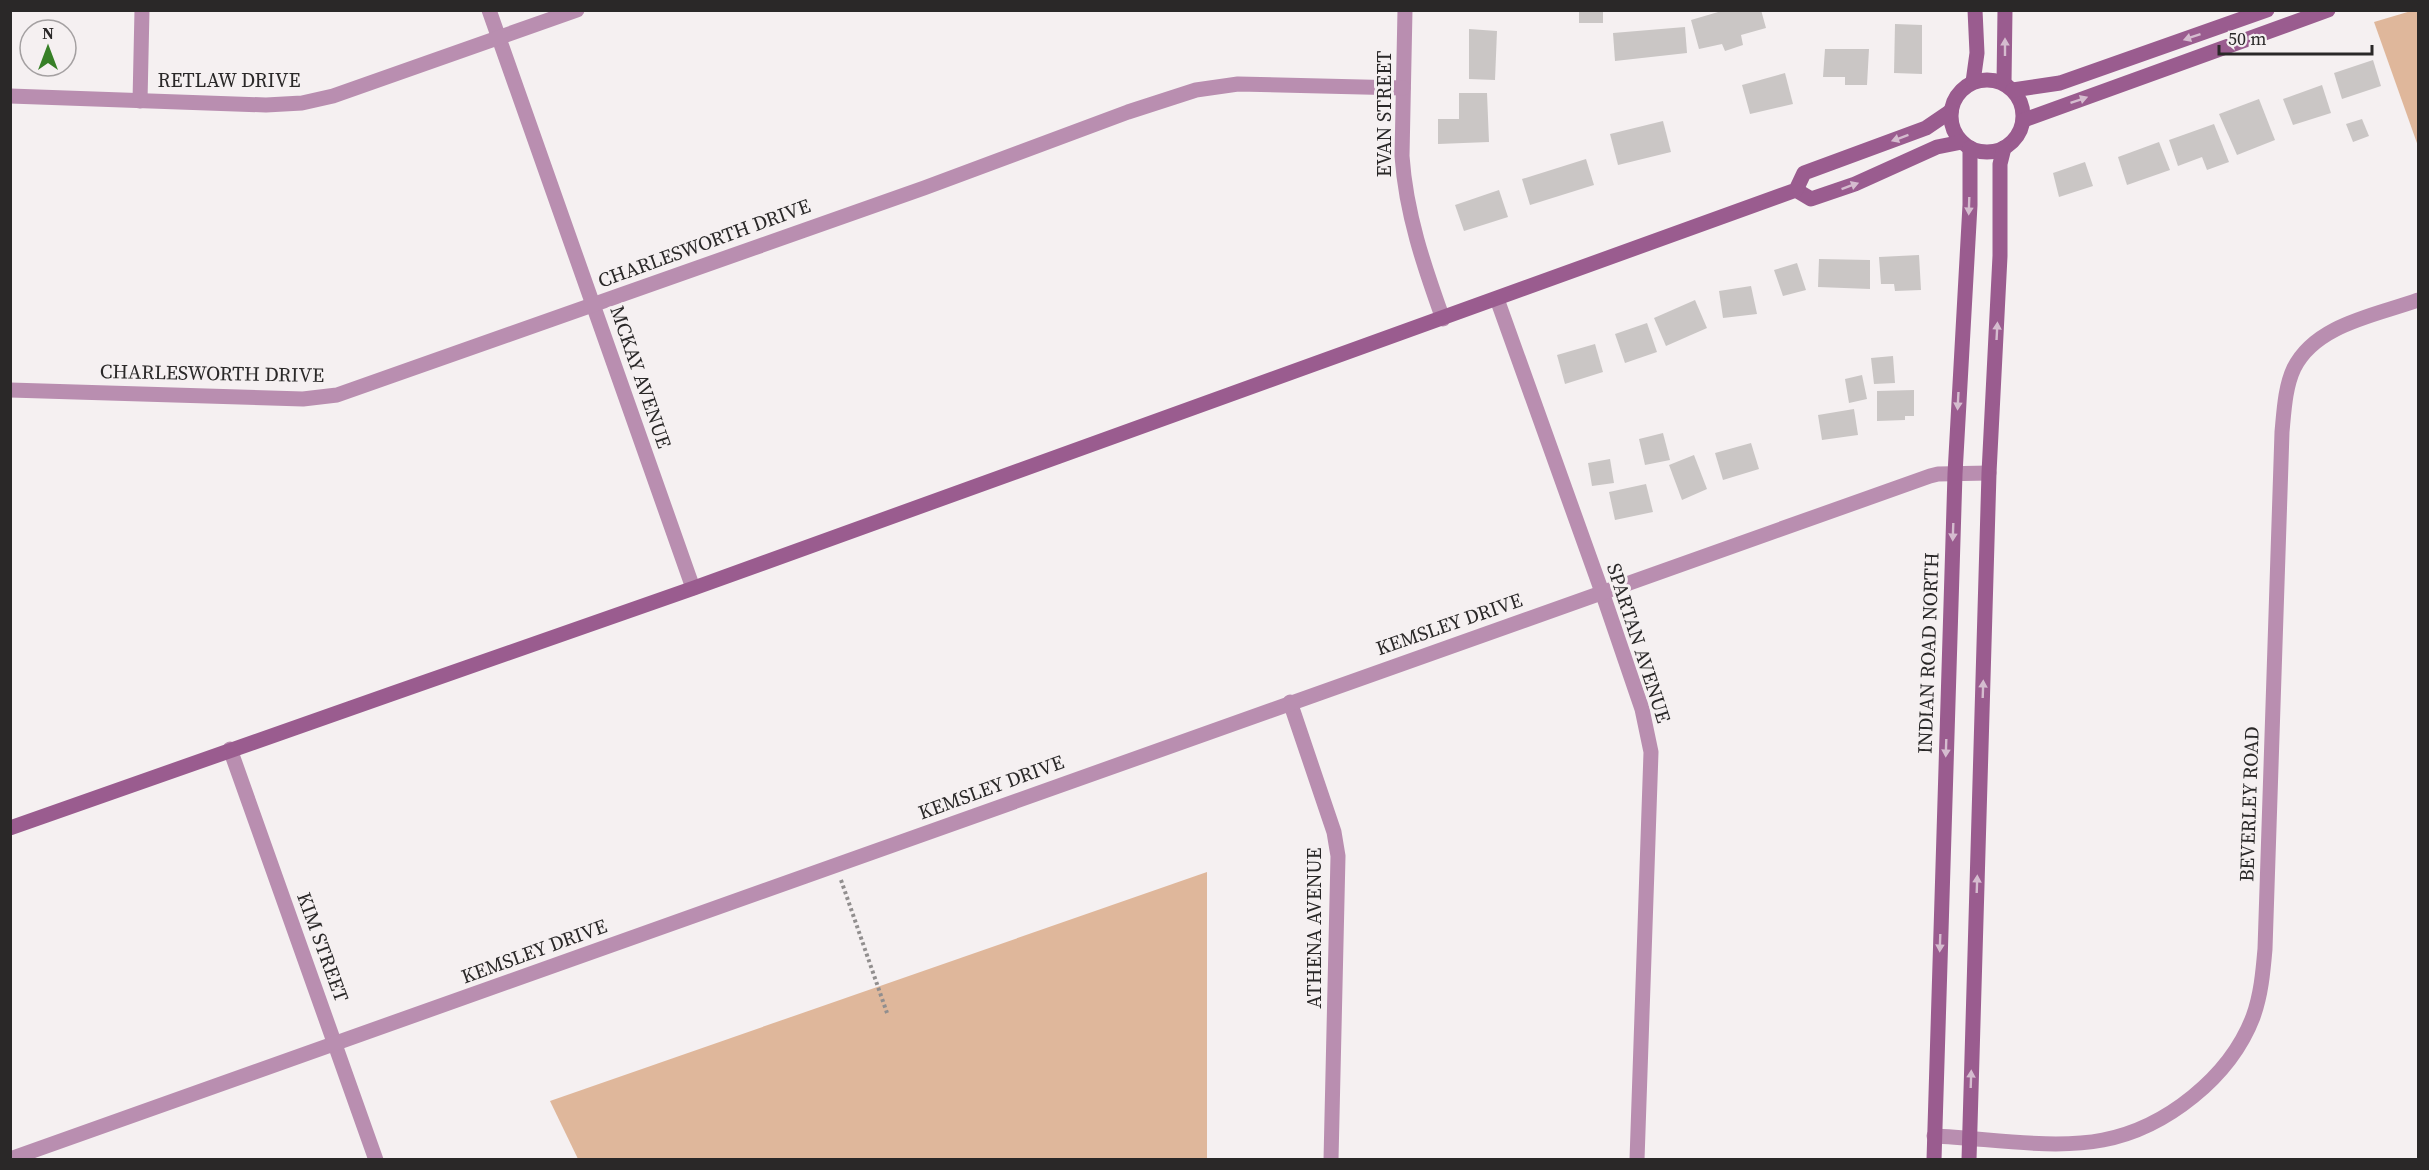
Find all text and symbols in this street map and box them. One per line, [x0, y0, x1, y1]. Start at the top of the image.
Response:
north arrow [18, 18, 78, 78]
scale bar [2219, 18, 2372, 56]
text: N [42, 22, 54, 44]
text: 50 m [2228, 26, 2266, 51]
one-way arrow [2183, 32, 2201, 42]
one-way arrow [2000, 37, 2010, 56]
street label: EVAN STREET [1370, 51, 1398, 177]
street label: RETLAW DRIVE [157, 66, 301, 94]
one-way arrow [2070, 94, 2088, 104]
one-way arrow [1891, 134, 1909, 143]
one-way arrow [1841, 180, 1859, 190]
street label: CHARLESWORTH DRIVE [594, 191, 814, 295]
one-way arrow [1965, 197, 1974, 216]
street label: MCKAY AVENUE [603, 302, 679, 452]
one-way arrow [1992, 321, 2001, 340]
street label: CHARLESWORTH DRIVE [100, 357, 324, 389]
one-way arrow [1954, 391, 1963, 410]
one-way arrow [1948, 522, 1958, 541]
street label: INDIAN ROAD NORTH [1910, 552, 1946, 754]
street label: SPARTAN AVENUE [1600, 560, 1678, 726]
street label: KEMSLEY DRIVE [1372, 586, 1526, 662]
one-way arrow [1978, 680, 1988, 699]
street label: BEVERLEY ROAD [2232, 726, 2266, 882]
one-way arrow [1942, 738, 1951, 757]
street label: KEMSLEY DRIVE [914, 748, 1068, 826]
street label: ATHENA AVENUE [1300, 848, 1328, 1008]
one-way arrow [1972, 875, 1982, 894]
street label: KIM STREET [290, 888, 356, 1006]
street label: KEMSLEY DRIVE [457, 912, 611, 990]
one-way arrow [1936, 933, 1945, 952]
one-way arrow [1966, 1069, 1976, 1088]

